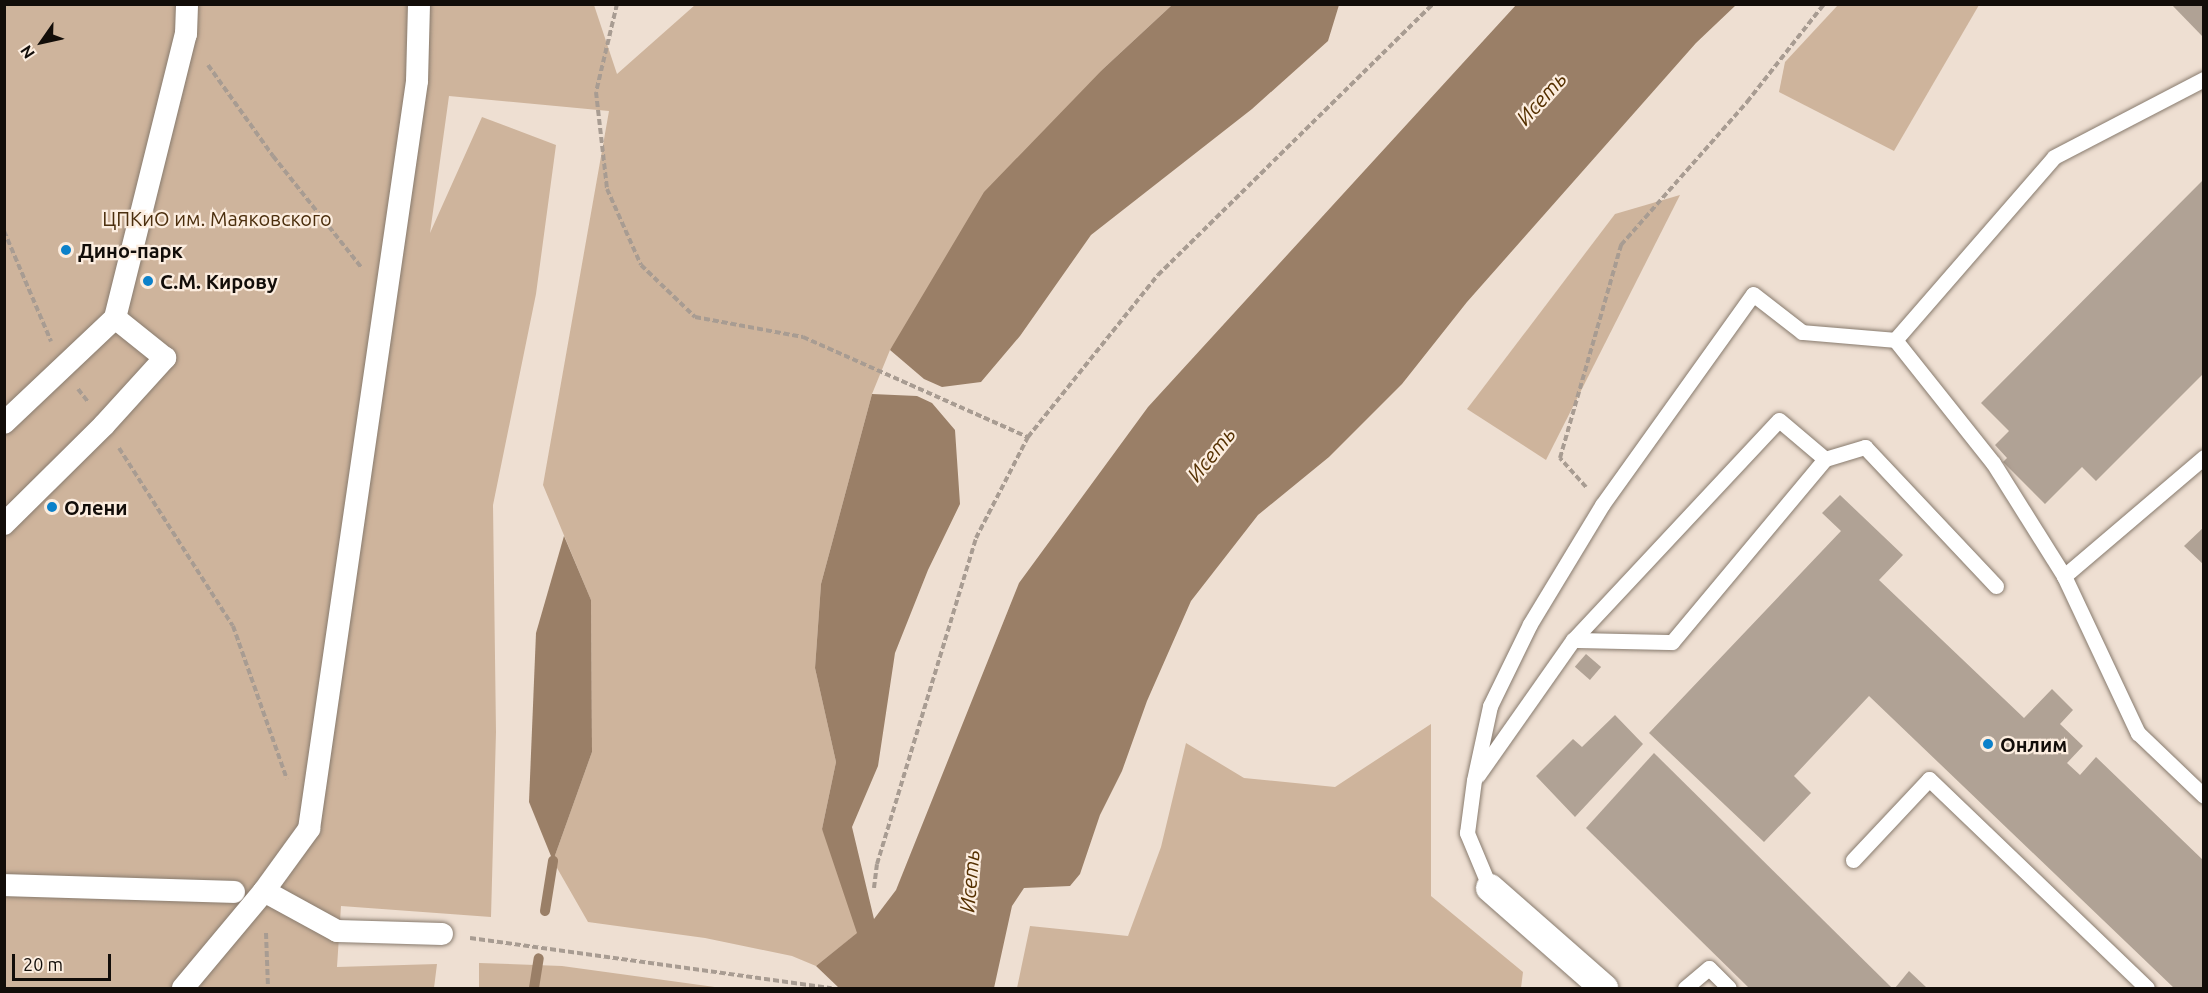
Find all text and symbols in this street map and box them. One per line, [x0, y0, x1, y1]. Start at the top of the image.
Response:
north arrow [12, 12, 72, 72]
text: N [16, 42, 38, 62]
water label: Исеть [1511, 66, 1571, 130]
park label: ЦПКиО им. Маяковского [102, 206, 332, 230]
place label: Дино-парк [78, 238, 183, 262]
marker: Дино-парк [59, 243, 73, 257]
place label: С.М. Кирову [160, 269, 278, 293]
marker: С.М. Кирову [141, 274, 155, 288]
water label: Исеть [1181, 422, 1241, 486]
place label: Олени [64, 495, 128, 519]
marker: Олени [45, 500, 59, 514]
place label: Онлим [2000, 732, 2067, 756]
marker: Онлим [1981, 737, 1995, 751]
water label: Исеть [954, 849, 984, 913]
scale bar [15, 942, 114, 980]
text: 20 m [23, 954, 63, 974]

